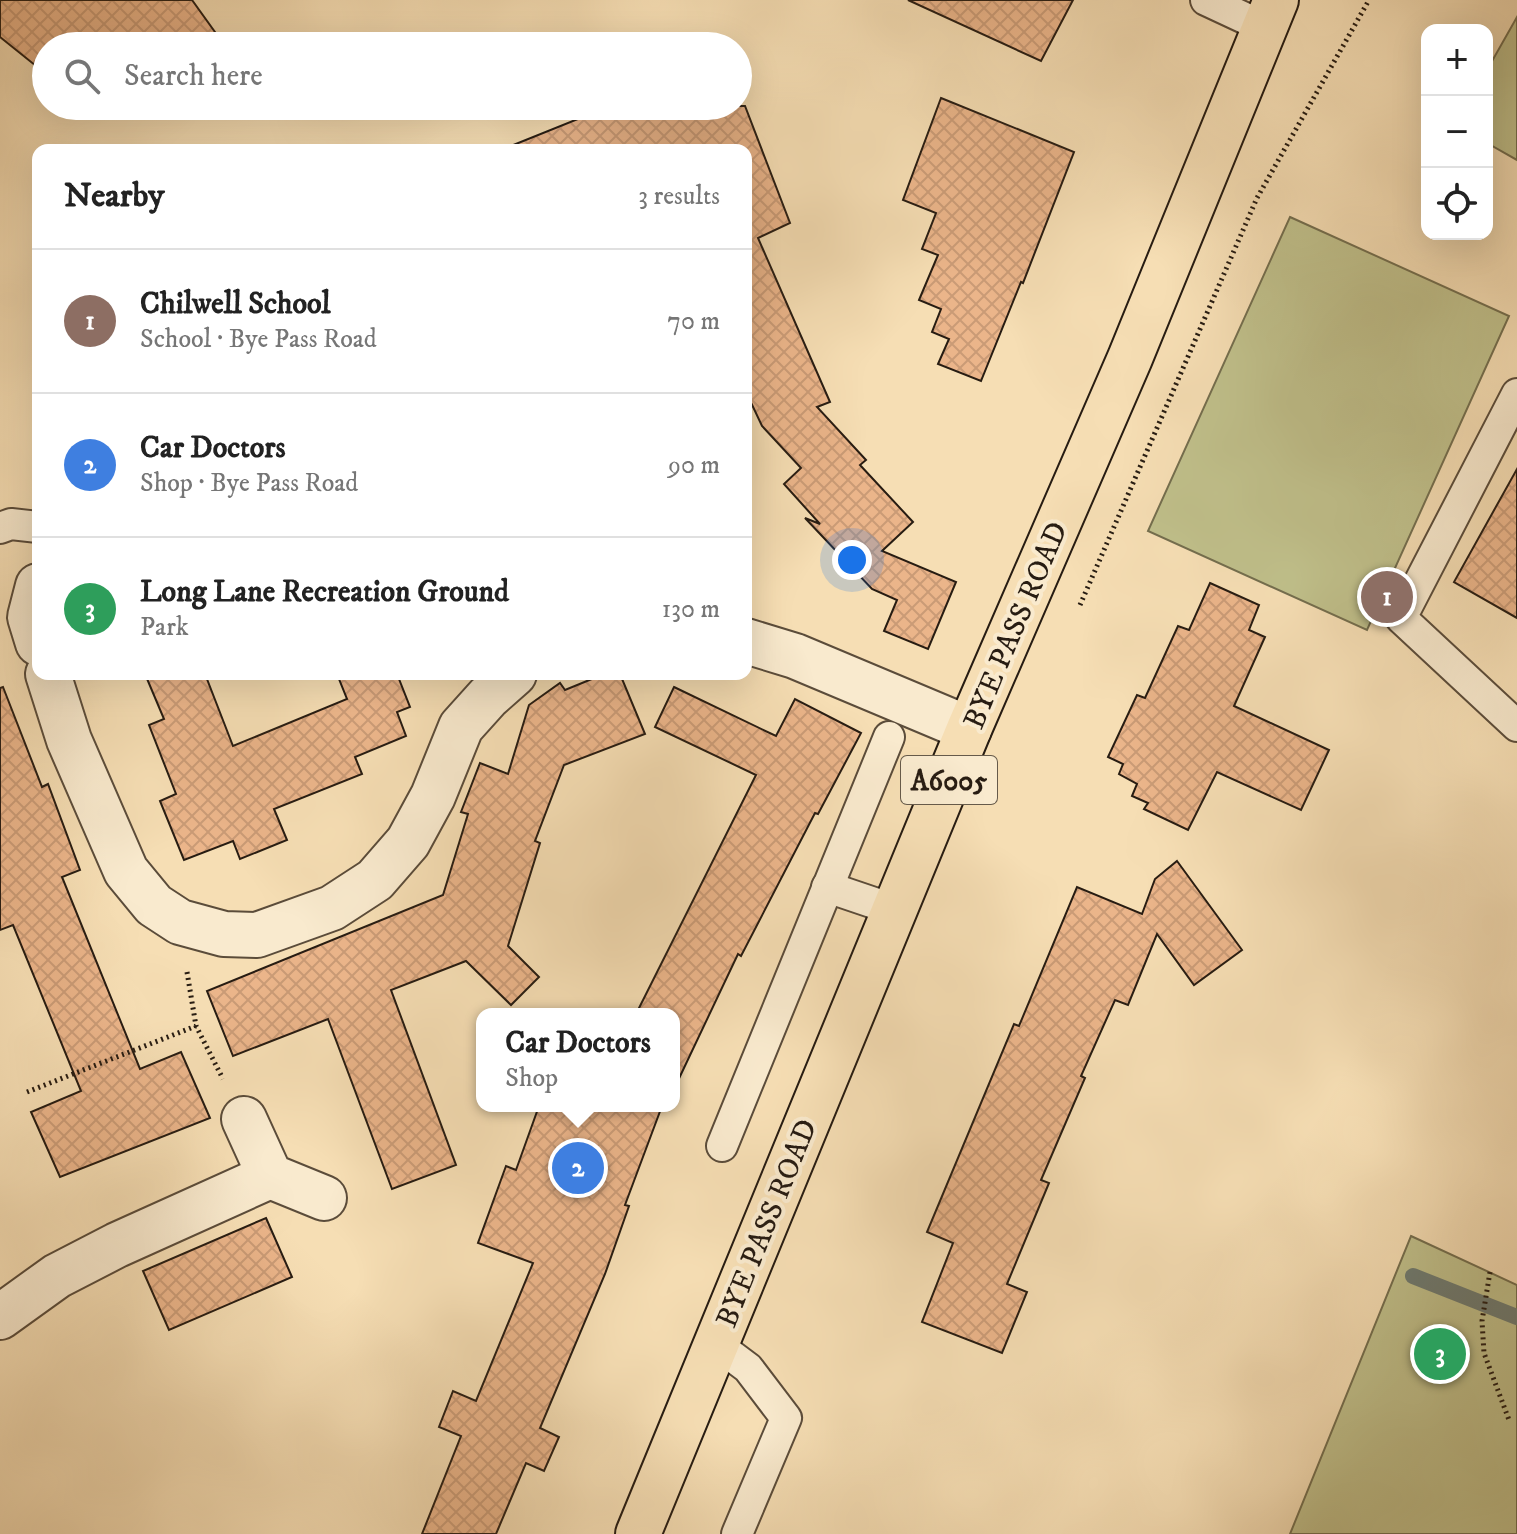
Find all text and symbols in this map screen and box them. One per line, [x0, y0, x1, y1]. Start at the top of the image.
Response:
map controls [1421, 24, 1493, 240]
button: + [1421, 24, 1493, 96]
search box [32, 32, 752, 120]
icon: search [60, 54, 104, 98]
text: Search here [124, 58, 263, 95]
button: − [1421, 96, 1493, 168]
button: locate [1421, 168, 1493, 240]
text: Nearby [64, 175, 165, 217]
text: 3 results [638, 180, 720, 213]
text: Chilwell School [140, 286, 331, 323]
text: 1 [85, 305, 95, 338]
text: 70 m [667, 305, 720, 338]
text: School · Bye Pass Road [140, 323, 377, 356]
text: Car Doctors [140, 430, 285, 467]
text: 2 [84, 449, 96, 482]
text: 90 m [668, 449, 720, 482]
text: Shop · Bye Pass Road [140, 467, 358, 500]
street label: BYE PASS ROAD [956, 516, 1077, 735]
your location [832, 540, 872, 580]
pin: 1 [1361, 567, 1413, 627]
text: Long Lane Recreation Ground [140, 574, 509, 611]
text: 3 [85, 593, 95, 626]
text: 130 m [662, 593, 720, 626]
text: Park [140, 611, 189, 644]
road number: A6005 [901, 756, 997, 804]
popup [476, 1008, 680, 1112]
text: Car Doctors [505, 1025, 651, 1062]
text: Shop [505, 1062, 558, 1095]
street label: BYE PASS ROAD [709, 1114, 826, 1333]
pin: 2 [552, 1138, 604, 1198]
pin: 3 [1414, 1324, 1466, 1384]

